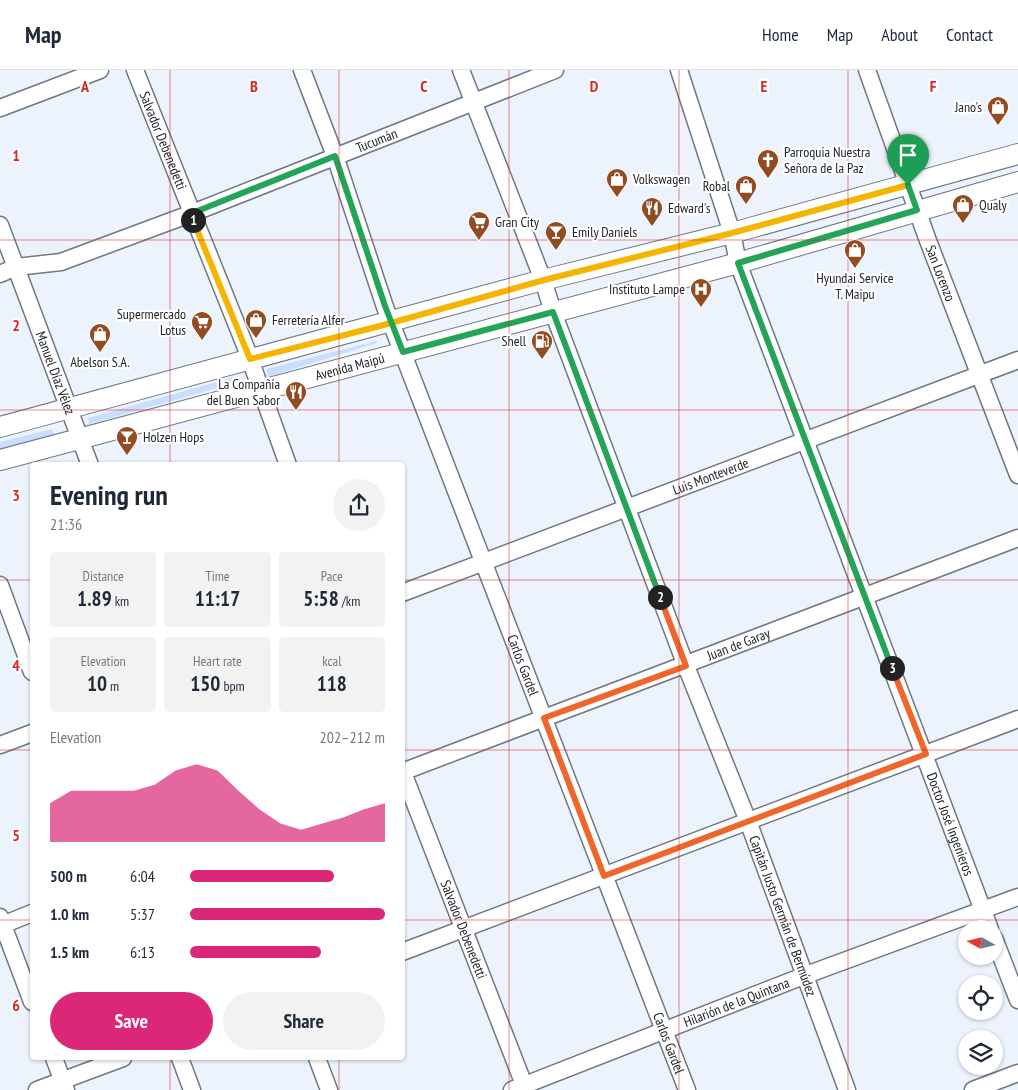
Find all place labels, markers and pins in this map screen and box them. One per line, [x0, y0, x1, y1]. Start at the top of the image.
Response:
shop icon: Jano's [986, 95, 1010, 126]
place label: Jano's [954, 98, 982, 116]
pin [887, 134, 929, 185]
place label: Parroquia Nuestra Señora de la Paz [784, 143, 870, 177]
church icon: Parroquia Nuestra Señora de la Paz [756, 148, 780, 179]
shop icon: Volkswagen [605, 167, 629, 198]
place label: Volkswagen [632, 170, 690, 188]
shop icon: Robal [734, 174, 758, 205]
place label: Robal [703, 177, 731, 195]
shop icon: Qualy [951, 193, 975, 224]
restaurant icon: Edward's [640, 196, 664, 227]
place label: Qualy [979, 196, 1008, 214]
place label: Edward's [668, 199, 711, 217]
pin: 1 [180, 208, 206, 232]
supermarket icon: Gran City [467, 210, 491, 241]
place label: Gran City [495, 213, 540, 231]
bar icon: Emily Daniels [544, 220, 568, 251]
place label: Emily Daniels [572, 223, 637, 241]
shop icon: Hyundai Service T. Maipu [843, 238, 867, 269]
place label: Hyundai Service T. Maipu [816, 269, 894, 303]
hospital icon: Instituto Lampe [689, 277, 713, 308]
place label: Instituto Lampe [609, 280, 685, 298]
place label: Supermercado Lotus [117, 305, 186, 339]
shop icon: Ferretería Alfer [244, 308, 268, 339]
supermarket icon: Supermercado Lotus [190, 310, 214, 341]
place label: Ferretería Alfer [272, 311, 345, 329]
shop icon: Abelson S.A. [88, 322, 112, 353]
fuel station icon: Shell [530, 329, 554, 360]
place label: Shell [502, 332, 527, 350]
place label: Abelson S.A. [70, 353, 130, 371]
place label: La Compañía del Buen Sabor [207, 375, 280, 409]
restaurant icon: La Compañía del Buen Sabor [284, 380, 308, 411]
bar icon: Holzen Hops [115, 425, 139, 456]
place label: Holzen Hops [143, 428, 204, 446]
pin: 2 [648, 584, 672, 610]
pin: 3 [880, 656, 904, 680]

